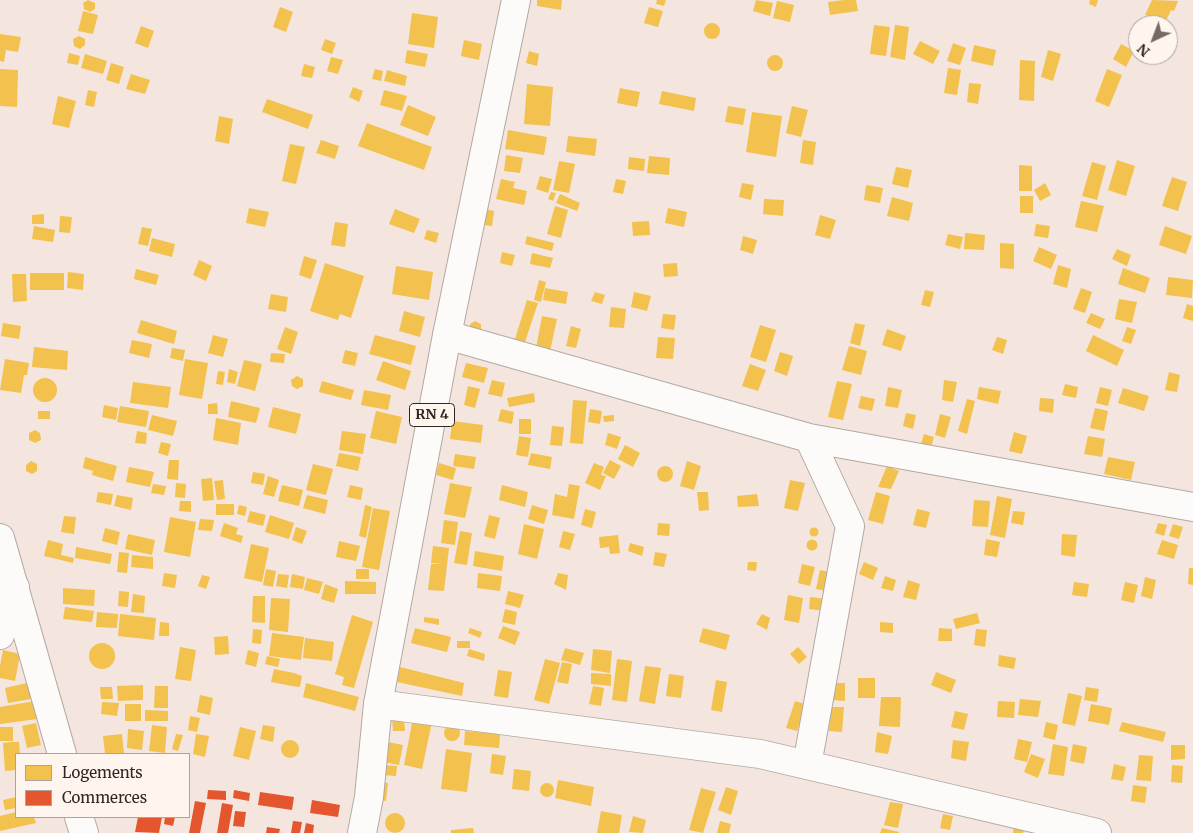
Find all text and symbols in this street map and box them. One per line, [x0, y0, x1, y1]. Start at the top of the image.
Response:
north arrow [1128, 15, 1178, 65]
text: N [1133, 40, 1154, 61]
road number: RN 4 [410, 404, 454, 426]
legend [15, 753, 190, 818]
text: Logements [62, 763, 143, 782]
text: Commerces [62, 788, 147, 807]

